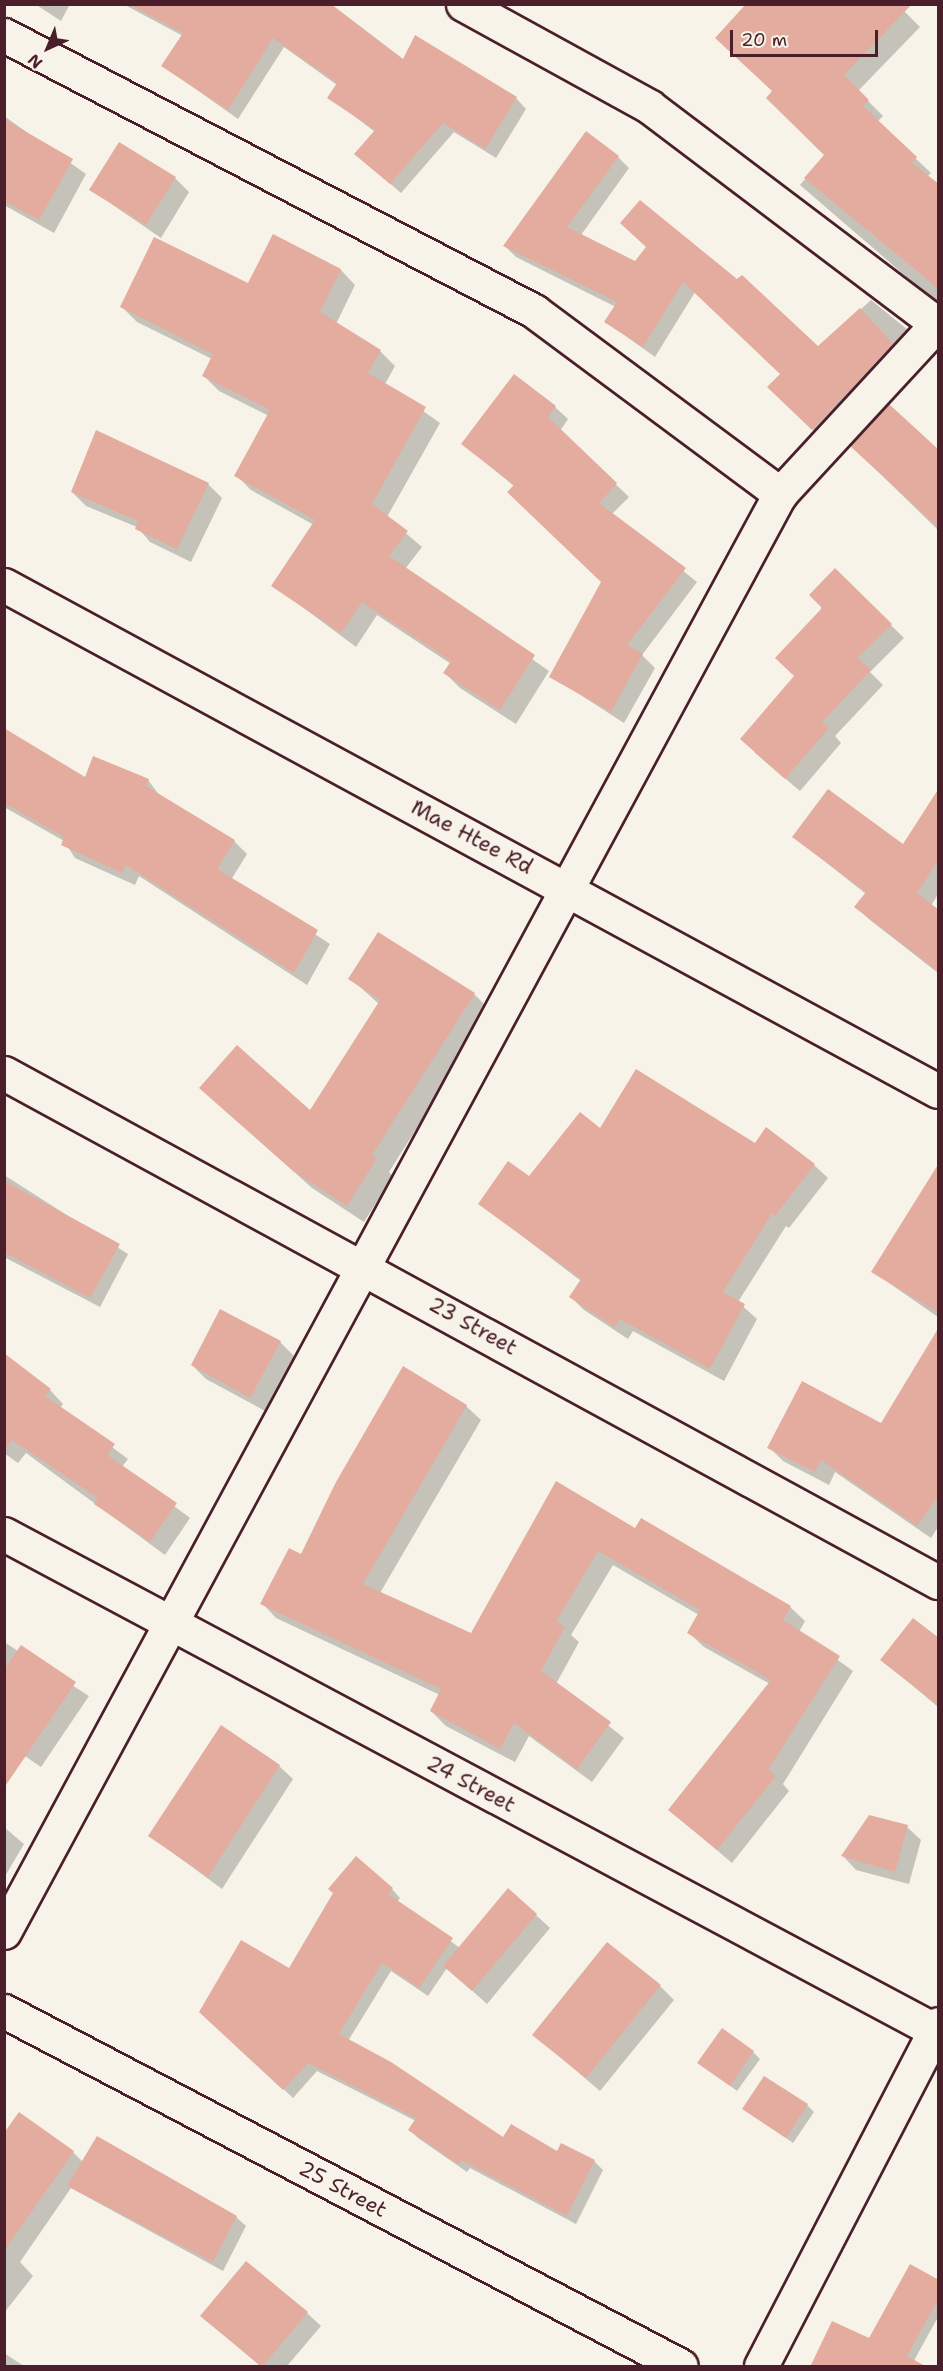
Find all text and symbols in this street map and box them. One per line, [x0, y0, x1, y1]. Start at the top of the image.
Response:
north arrow [18, 18, 78, 78]
scale bar [733, 18, 882, 56]
text: 20 m [741, 28, 787, 52]
text: N [23, 49, 47, 73]
street label: Mae Htee Rd [407, 794, 537, 880]
street label: 23 Street [424, 1291, 522, 1361]
street label: 24 Street [422, 1750, 520, 1818]
street label: 25 Street [295, 2155, 391, 2223]

